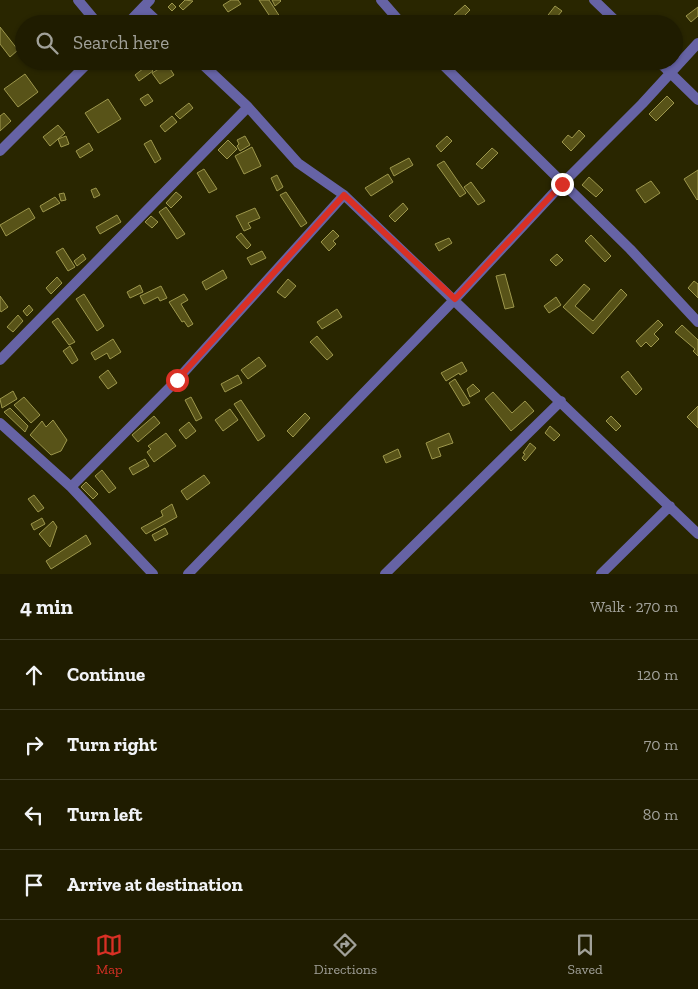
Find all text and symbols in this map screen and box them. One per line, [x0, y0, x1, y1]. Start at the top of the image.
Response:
search box [15, 15, 683, 70]
icon: search [33, 29, 61, 57]
text: Search here [73, 31, 169, 54]
route end [551, 173, 574, 196]
route start [166, 369, 189, 392]
text: 4 min [20, 594, 73, 619]
text: Walk · 270 m [590, 597, 678, 616]
icon: ahead [20, 661, 48, 689]
text: Continue [67, 663, 145, 686]
text: 120 m [637, 665, 678, 684]
icon: right [20, 731, 48, 759]
text: Turn right [67, 733, 157, 756]
text: 70 m [644, 735, 678, 754]
icon: left [20, 801, 48, 829]
text: Turn left [67, 803, 142, 826]
text: 80 m [643, 805, 678, 824]
icon: arrive [20, 871, 48, 899]
text: Arrive at destination [67, 873, 243, 896]
tab: Map [95, 931, 123, 978]
tab: Directions [314, 931, 377, 978]
tab: Saved [568, 931, 603, 978]

